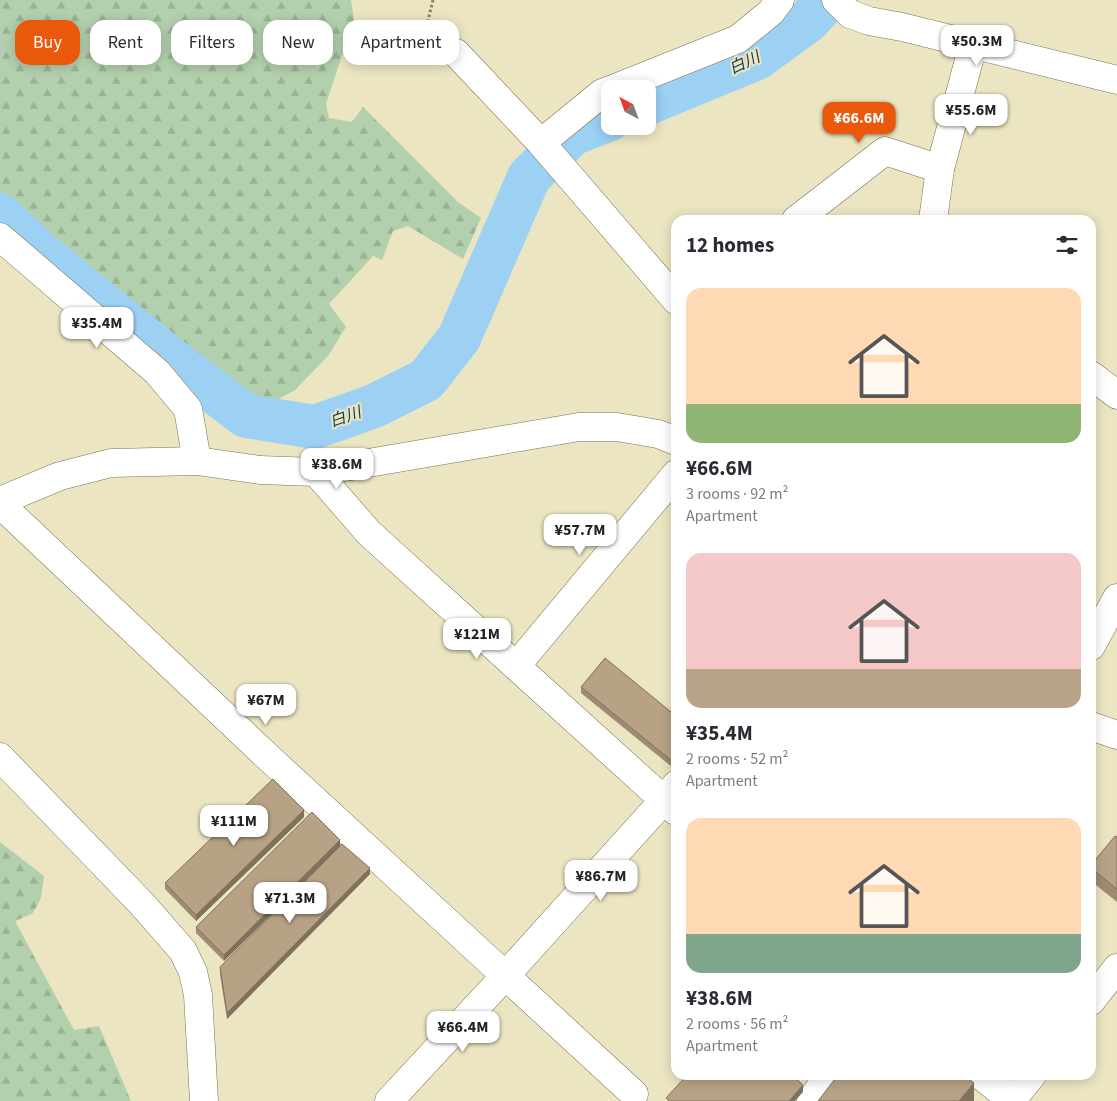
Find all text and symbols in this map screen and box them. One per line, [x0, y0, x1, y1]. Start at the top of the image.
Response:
chip: Buy [15, 20, 80, 65]
chip: Rent [90, 20, 161, 65]
chip: Filters [171, 20, 253, 65]
chip: New [263, 20, 333, 65]
chip: Apartment [343, 20, 459, 65]
pin: ¥50.3M [936, 24, 1018, 67]
text: ¥50.3M [952, 30, 1002, 52]
water label: 白川 [725, 45, 765, 80]
north arrow [601, 80, 656, 135]
map controls [601, 80, 656, 135]
pin: ¥55.6M [930, 94, 1012, 136]
text: ¥55.6M [946, 99, 996, 121]
pin: ¥66.6M [818, 102, 900, 144]
text: ¥66.6M [834, 107, 884, 129]
text: 12 homes [686, 230, 774, 260]
icon: filters [1053, 231, 1081, 259]
pin: ¥35.4M [56, 306, 138, 349]
text: ¥35.4M [72, 312, 122, 334]
icon: home [839, 321, 929, 411]
water label: 白川 [327, 401, 366, 433]
pin: ¥38.6M [296, 448, 378, 490]
text: ¥38.6M [312, 453, 362, 475]
text: ¥66.6M [686, 453, 753, 483]
text: 3 rooms · 92 m² [686, 483, 788, 505]
text: Apartment [686, 505, 758, 527]
pin: ¥57.7M [539, 514, 621, 556]
text: ¥57.7M [555, 519, 605, 541]
icon: home [839, 586, 929, 676]
pin: ¥121M [442, 618, 512, 660]
text: ¥121M [454, 623, 500, 645]
pin: ¥67M [236, 684, 296, 726]
text: ¥67M [247, 689, 285, 711]
text: ¥35.4M [686, 718, 753, 748]
text: 2 rooms · 52 m² [686, 748, 788, 770]
text: Apartment [686, 770, 758, 792]
pin: ¥111M [199, 804, 269, 847]
text: ¥111M [211, 810, 257, 832]
icon: home [839, 851, 929, 941]
pin: ¥86.7M [560, 860, 642, 902]
text: ¥86.7M [576, 865, 626, 887]
pin: ¥71.3M [249, 882, 331, 924]
text: ¥71.3M [265, 887, 315, 909]
text: ¥38.6M [686, 983, 753, 1013]
pin: ¥66.4M [422, 1010, 504, 1053]
text: 2 rooms · 56 m² [686, 1013, 788, 1035]
text: ¥66.4M [438, 1016, 488, 1038]
text: Apartment [686, 1035, 758, 1057]

